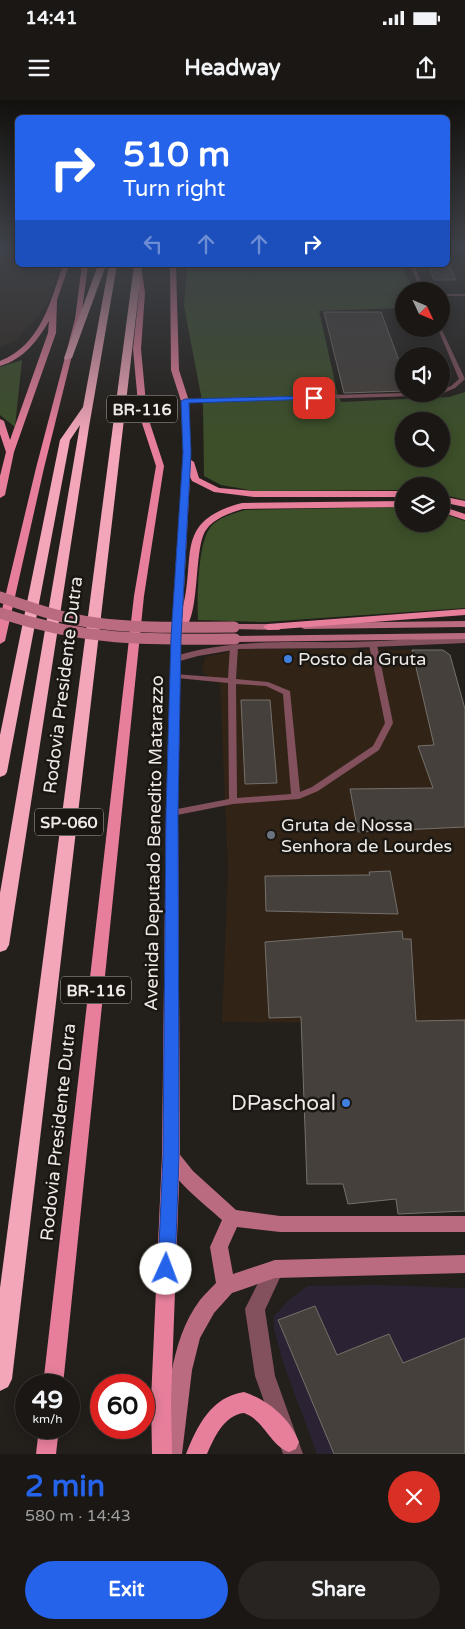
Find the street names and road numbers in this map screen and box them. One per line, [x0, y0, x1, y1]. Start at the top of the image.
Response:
road number: BR-116 [107, 396, 177, 422]
street label: Rodovia Presidente Dutra [39, 575, 87, 795]
street label: Avenida Deputado Benedito Matarazzo [140, 675, 168, 1011]
road number: SP-060 [35, 809, 103, 836]
road number: BR-116 [61, 976, 131, 1004]
street label: Rodovia Presidente Dutra [36, 1022, 80, 1242]

